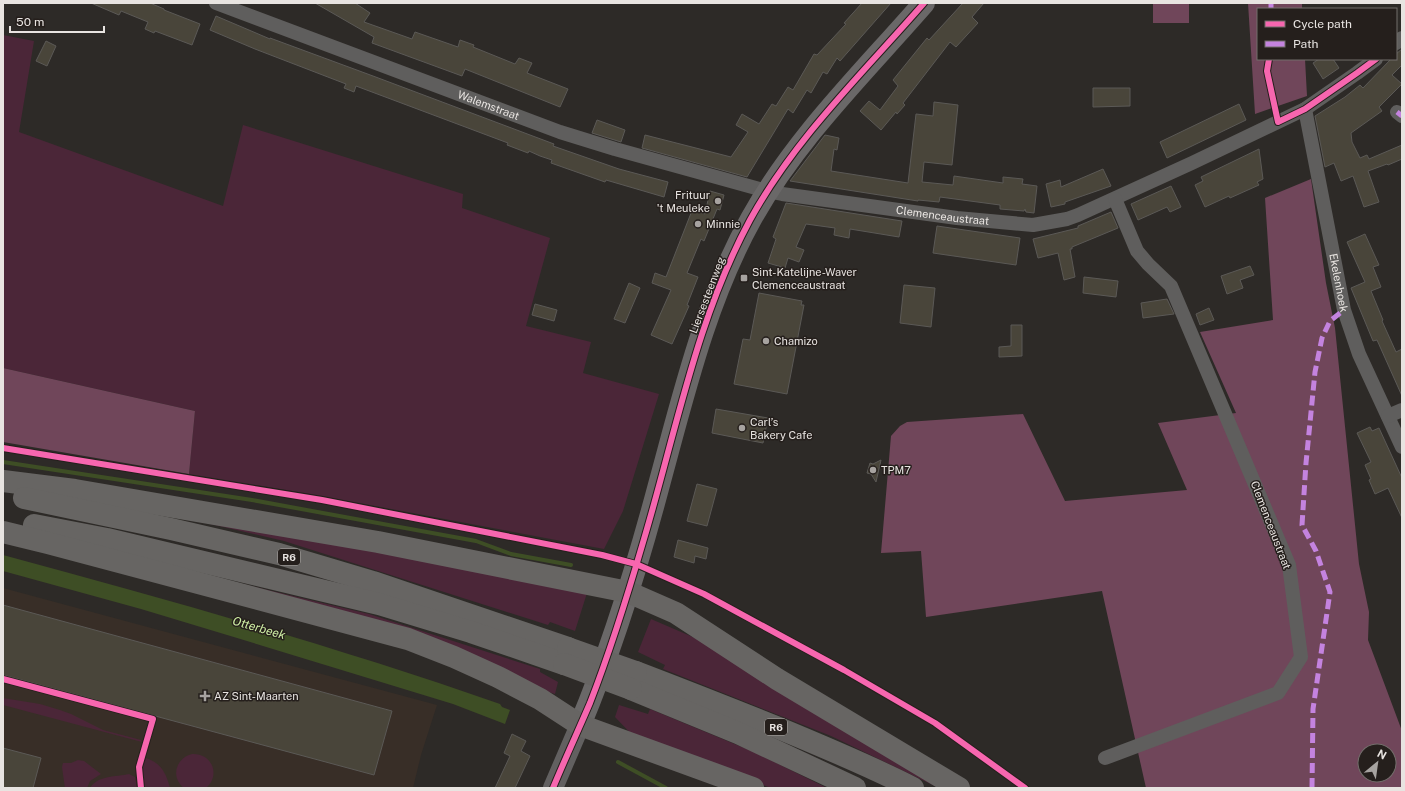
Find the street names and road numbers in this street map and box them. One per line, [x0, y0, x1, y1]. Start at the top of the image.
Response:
street label: Walemstraat [456, 88, 521, 122]
street label: Clemenceaustraat [895, 204, 990, 227]
street label: Ekelenhoek [1327, 252, 1350, 313]
street label: Liersesteenweg [687, 255, 727, 335]
street label: Clemenceaustraat [1249, 479, 1293, 571]
road number: R6 [278, 549, 300, 565]
road number: R6 [765, 719, 787, 735]

